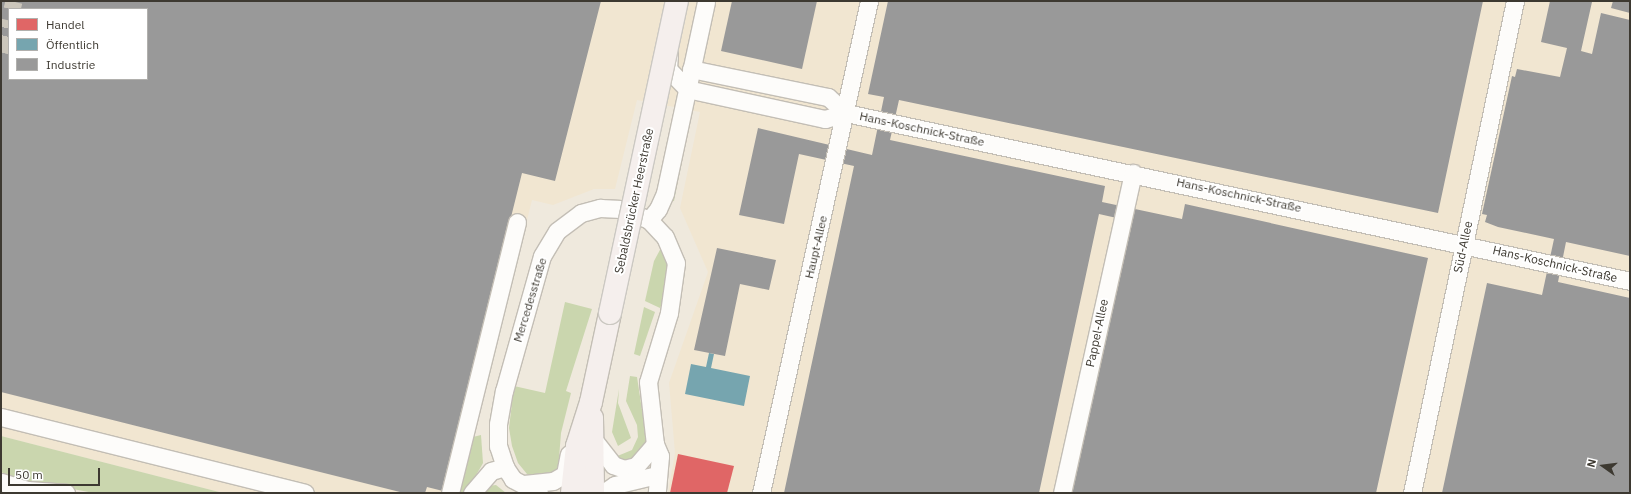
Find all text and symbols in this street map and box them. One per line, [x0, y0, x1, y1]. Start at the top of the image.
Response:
legend [8, 8, 148, 80]
text: Handel [46, 17, 85, 32]
text: Öffentlich [46, 37, 99, 52]
text: Industrie [46, 57, 95, 72]
street label: Hans-Koschnick-Straße [858, 109, 986, 149]
street label: Sebaldsbrücker Heerstraße [612, 127, 656, 275]
street label: Hans-Koschnick-Straße [1175, 175, 1303, 215]
street label: Haupt-Allee [802, 214, 830, 280]
street label: Süd-Allee [1450, 220, 1476, 274]
street label: Hans-Koschnick-Straße [1491, 243, 1619, 285]
street label: Mercedesstraße [510, 256, 550, 344]
street label: Pappel-Allee [1083, 298, 1111, 368]
north arrow [1583, 446, 1623, 486]
text: N [1584, 458, 1599, 469]
scale bar [10, 460, 102, 486]
text: 50 m [15, 467, 43, 482]

